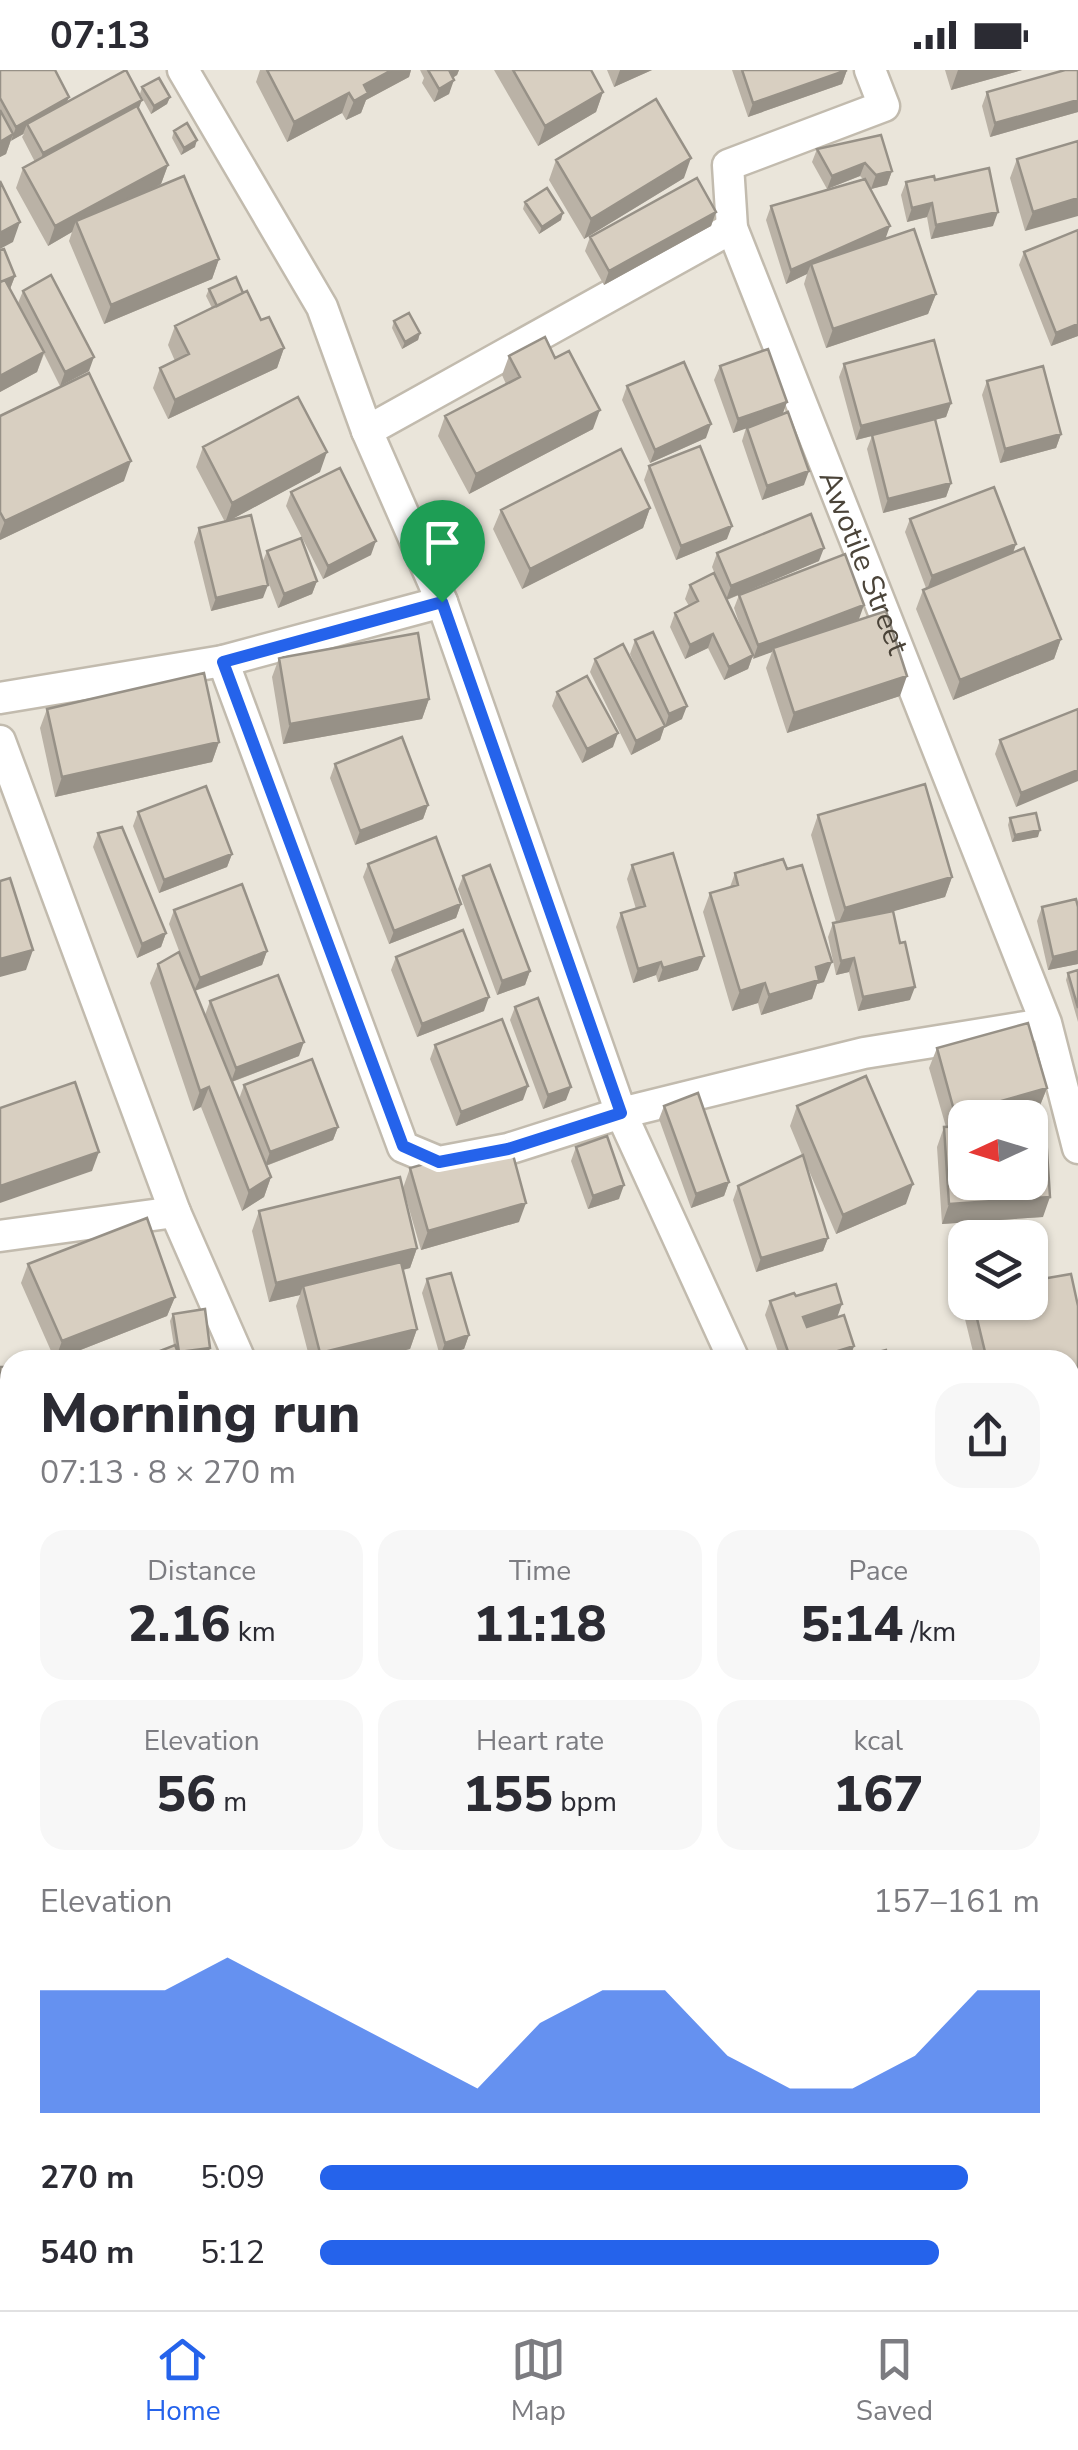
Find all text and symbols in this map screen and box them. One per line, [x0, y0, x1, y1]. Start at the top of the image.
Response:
text: 07:13 [50, 10, 151, 61]
street label: Awotile Street [809, 464, 919, 661]
pin [400, 500, 485, 603]
icon: arrive [415, 515, 470, 570]
north arrow [948, 1100, 1048, 1200]
map controls [948, 1100, 1048, 1320]
button: layers [948, 1220, 1048, 1320]
text: Morning run [40, 1376, 360, 1451]
button: share [935, 1383, 1040, 1488]
text: 07:13 · 8 × 270 m [40, 1451, 296, 1494]
text: Distance [147, 1552, 256, 1590]
text: Time [509, 1552, 571, 1590]
text: Pace [849, 1552, 908, 1590]
text: 2.16 [128, 1590, 231, 1659]
text: 11:18 [473, 1590, 606, 1659]
text: 5:14 [800, 1590, 903, 1659]
text: km [231, 1613, 276, 1651]
text: /km [903, 1613, 956, 1651]
text: Elevation [144, 1722, 260, 1760]
text: Heart rate [476, 1722, 604, 1760]
text: kcal [854, 1722, 903, 1760]
text: 56 [156, 1760, 216, 1829]
text: 155 [463, 1760, 553, 1829]
text: 167 [833, 1760, 923, 1829]
text: m [216, 1783, 247, 1821]
text: bpm [553, 1783, 617, 1821]
text: Elevation [40, 1880, 173, 1923]
text: 157–161 m [873, 1880, 1040, 1923]
text: 270 m [40, 2156, 134, 2199]
text: 5:09 [200, 2156, 265, 2199]
text: 540 m [40, 2231, 134, 2274]
text: 5:12 [200, 2231, 265, 2274]
tab: Home [145, 2332, 221, 2430]
tab: Map [511, 2332, 566, 2430]
tab: Saved [856, 2332, 933, 2430]

